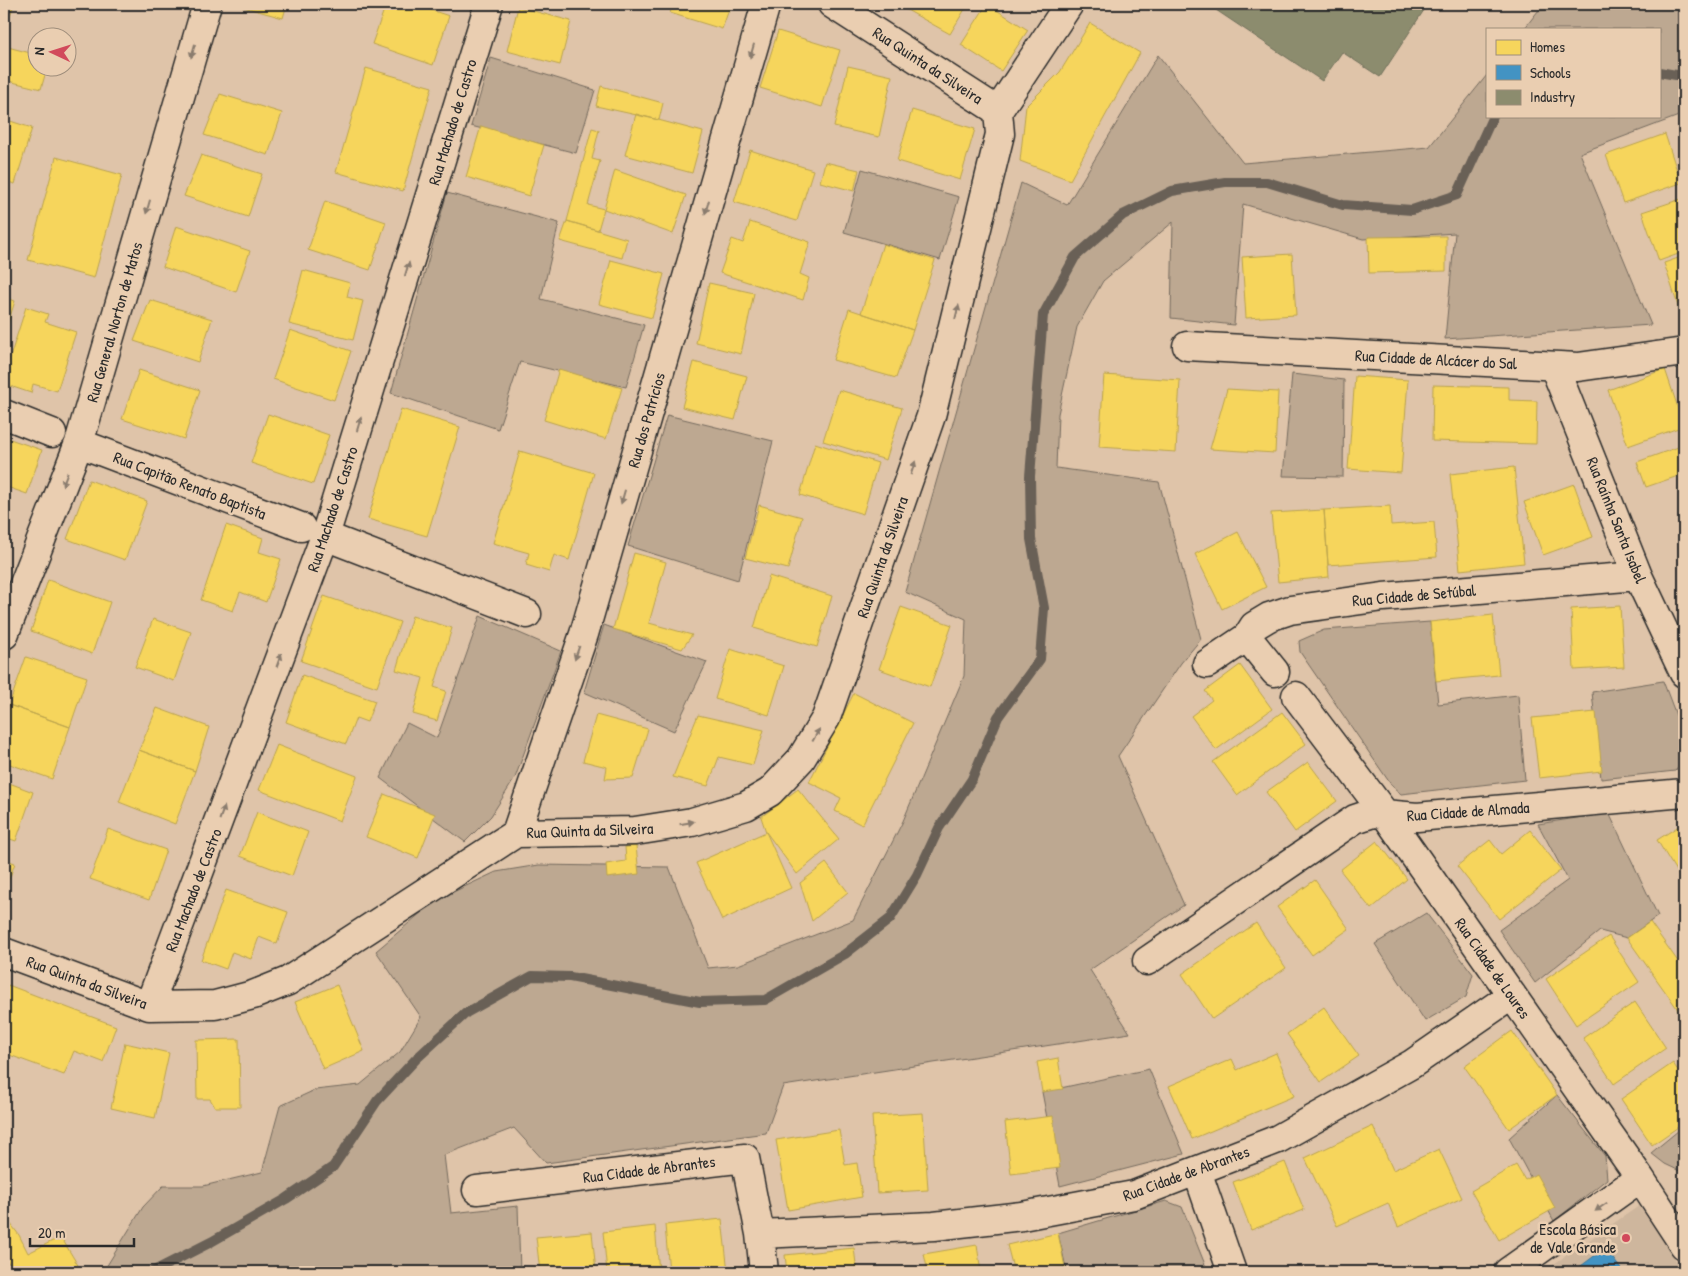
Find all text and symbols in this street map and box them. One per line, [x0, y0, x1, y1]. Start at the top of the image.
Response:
street label: Rua Quinta da Silveira [869, 21, 987, 109]
north arrow [28, 28, 78, 78]
legend [1486, 28, 1660, 118]
text: Homes [1530, 36, 1565, 57]
one-way arrow [189, 43, 197, 58]
one-way arrow [748, 43, 756, 58]
text: N [29, 46, 48, 55]
street label: Rua Machado de Castro [422, 56, 482, 188]
text: Schools [1530, 62, 1571, 83]
text: Industry [1530, 86, 1575, 107]
one-way arrow [143, 199, 151, 214]
one-way arrow [703, 199, 711, 214]
street label: Rua General Norton de Matos [81, 239, 147, 405]
one-way arrow [404, 261, 412, 276]
one-way arrow [953, 304, 961, 319]
street label: Rua Cidade de Alcácer do Sal [1354, 344, 1518, 374]
street label: Rua dos Patrícios [622, 370, 670, 470]
one-way arrow [356, 416, 364, 431]
street label: Rua Machado de Castro [301, 443, 363, 574]
street label: Rua Capitão Renato Baptista [110, 446, 270, 524]
street label: Rua Raínha Santa Isabel [1582, 454, 1653, 587]
one-way arrow [909, 460, 917, 475]
one-way arrow [60, 472, 68, 486]
one-way arrow [619, 490, 627, 505]
street label: Rua Quinta da Silveira [851, 493, 913, 621]
street label: Rua Cidade de Setúbal [1351, 579, 1477, 611]
one-way arrow [573, 646, 581, 661]
one-way arrow [276, 653, 283, 668]
one-way arrow [811, 729, 820, 742]
street label: Rua Cidade de Almada [1406, 796, 1530, 826]
one-way arrow [218, 805, 226, 820]
street label: Rua Quinta da Silveira [526, 817, 654, 843]
one-way arrow [679, 819, 695, 827]
street label: Rua Machado de Castro [159, 825, 227, 955]
street label: Rua Cidade de Loures [1450, 913, 1536, 1023]
street label: Rua Quinta da Silveira [24, 950, 150, 1014]
street label: Rua Cidade de Abrantes [1120, 1140, 1252, 1206]
street label: Rua Cidade de Abrantes [582, 1150, 716, 1188]
one-way arrow [1594, 1202, 1608, 1212]
scale bar [30, 1216, 134, 1248]
place label: Escola Básica de Vale Grande [1530, 1218, 1617, 1258]
text: 20 m [38, 1222, 65, 1243]
marker: Escola Básica de Vale Grande [1620, 1232, 1632, 1244]

